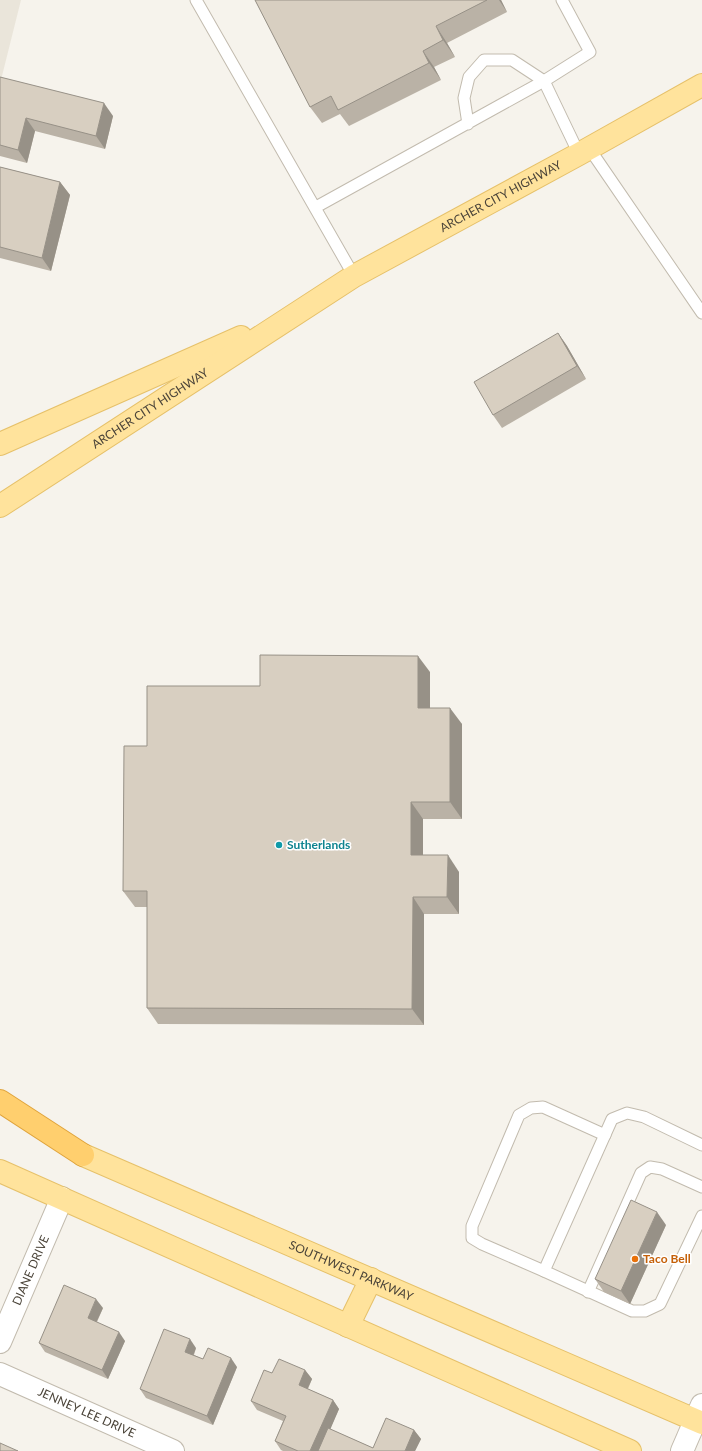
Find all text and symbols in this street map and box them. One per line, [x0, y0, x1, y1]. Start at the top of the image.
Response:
street label: ARCHER CITY HIGHWAY [437, 157, 564, 235]
street label: ARCHER CITY HIGHWAY [89, 364, 211, 451]
place label: Sutherlands [287, 837, 350, 852]
marker: Sutherlands [274, 840, 284, 850]
street label: DIANE DRIVE [9, 1233, 52, 1308]
street label: SOUTHWEST PARKWAY [287, 1237, 416, 1304]
place label: Taco Bell [643, 1251, 691, 1266]
marker: Taco Bell [630, 1254, 640, 1264]
street label: JENNEY LEE DRIVE [36, 1384, 138, 1441]

